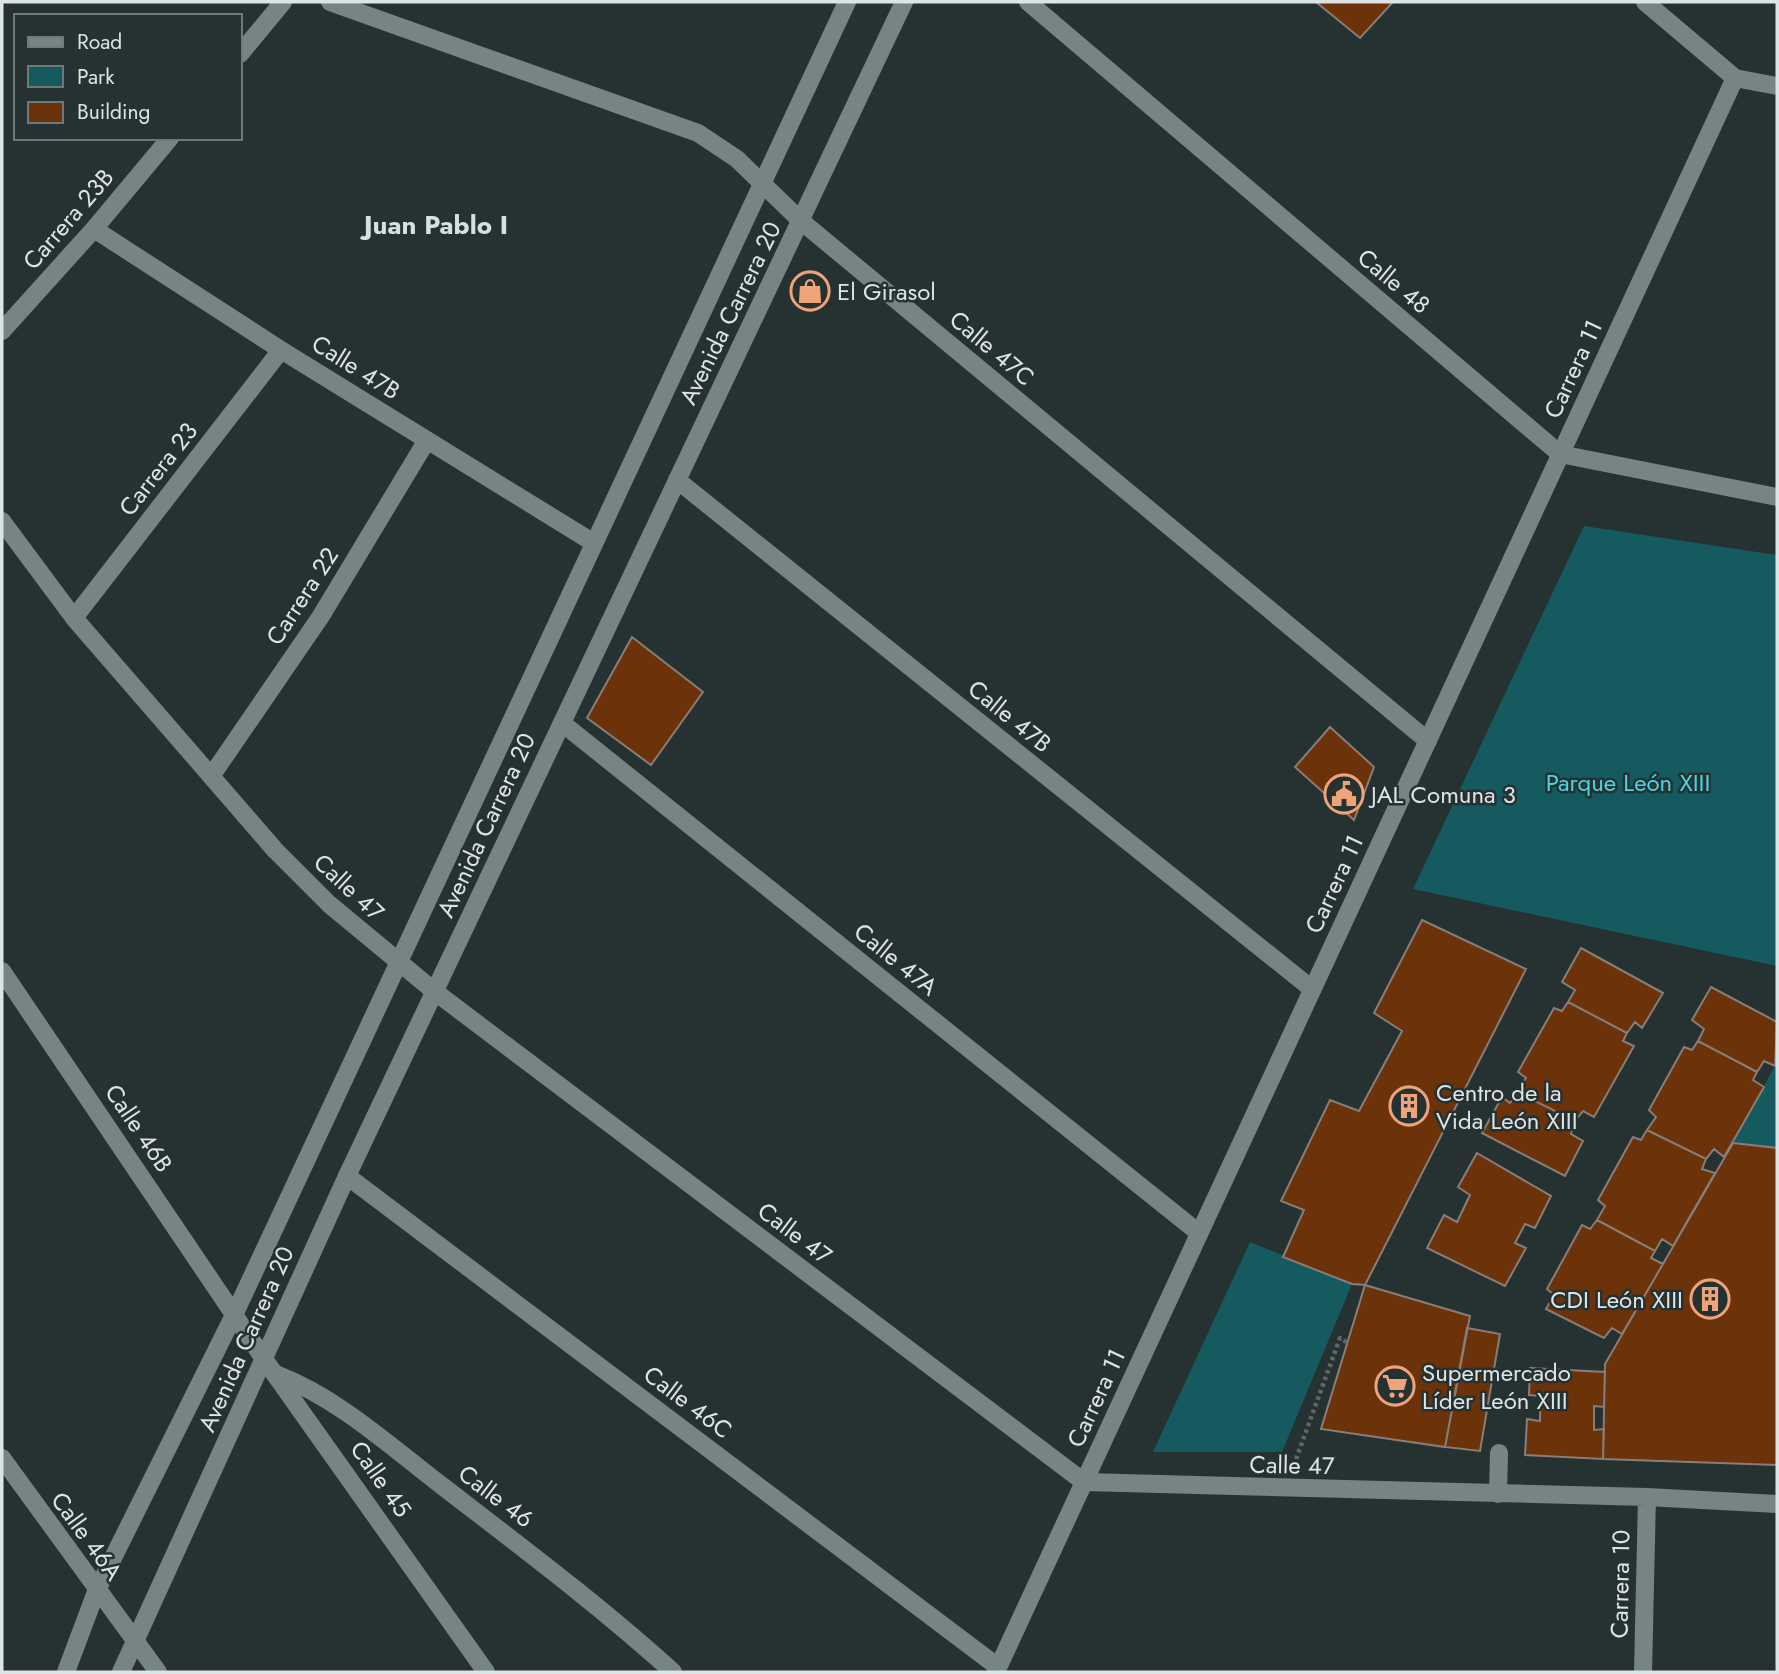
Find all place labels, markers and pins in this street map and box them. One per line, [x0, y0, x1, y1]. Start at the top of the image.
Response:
shop icon: El Girasol [789, 270, 831, 312]
place label: El Girasol [837, 274, 936, 309]
public building icon: JAL Comuna 3 [1323, 773, 1365, 815]
place label: JAL Comuna 3 [1368, 777, 1516, 812]
place label: Centro de la Vida León XIII [1436, 1075, 1578, 1138]
building icon: Centro de la Vida León XIII [1388, 1085, 1430, 1127]
building icon: CDI León XIII [1689, 1278, 1731, 1320]
place label: CDI León XIII [1550, 1282, 1683, 1317]
place label: Supermercado Líder León XIII [1422, 1355, 1571, 1418]
supermarket icon: Supermercado Líder León XIII [1374, 1365, 1416, 1407]

